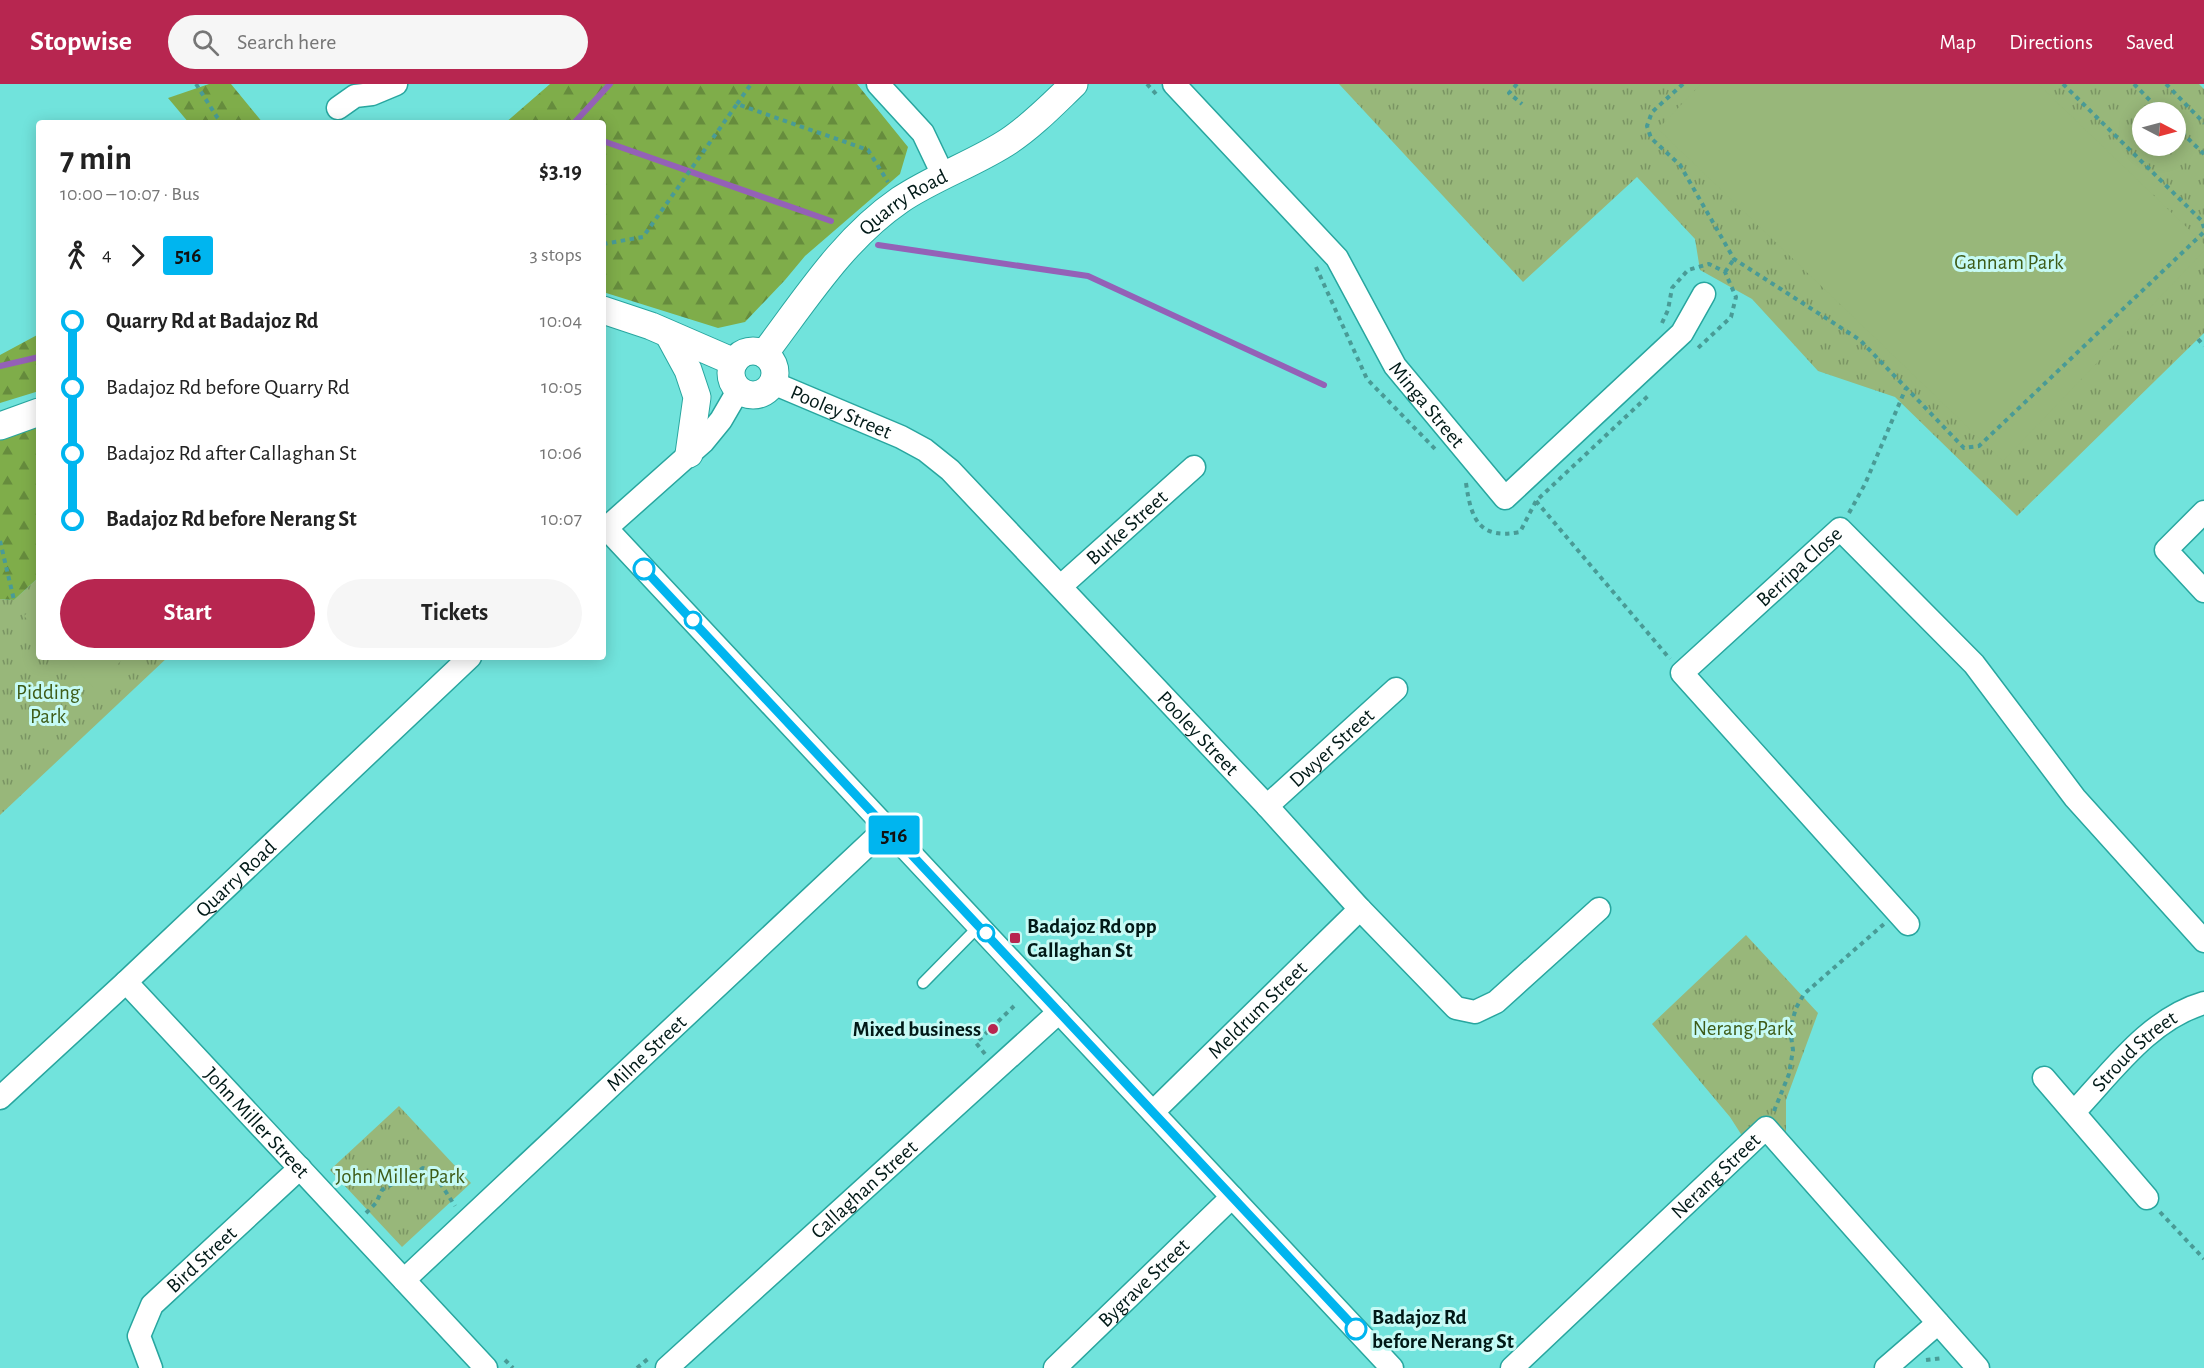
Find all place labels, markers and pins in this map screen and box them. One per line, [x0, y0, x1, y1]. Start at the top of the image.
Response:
unlabelled marker [633, 558, 655, 580]
unlabelled marker [684, 611, 702, 629]
place label: Badajoz Rd opp Callaghan St [1027, 916, 1157, 961]
unlabelled marker [977, 924, 995, 942]
marker: Badajoz Rd opp Callaghan St [1008, 931, 1022, 945]
place label: Mixed business [853, 1019, 981, 1040]
marker: Mixed business [986, 1022, 1000, 1036]
place label: Badajoz Rd before Nerang St [1372, 1307, 1514, 1352]
marker: Badajoz Rd before Nerang St [1345, 1318, 1367, 1340]

